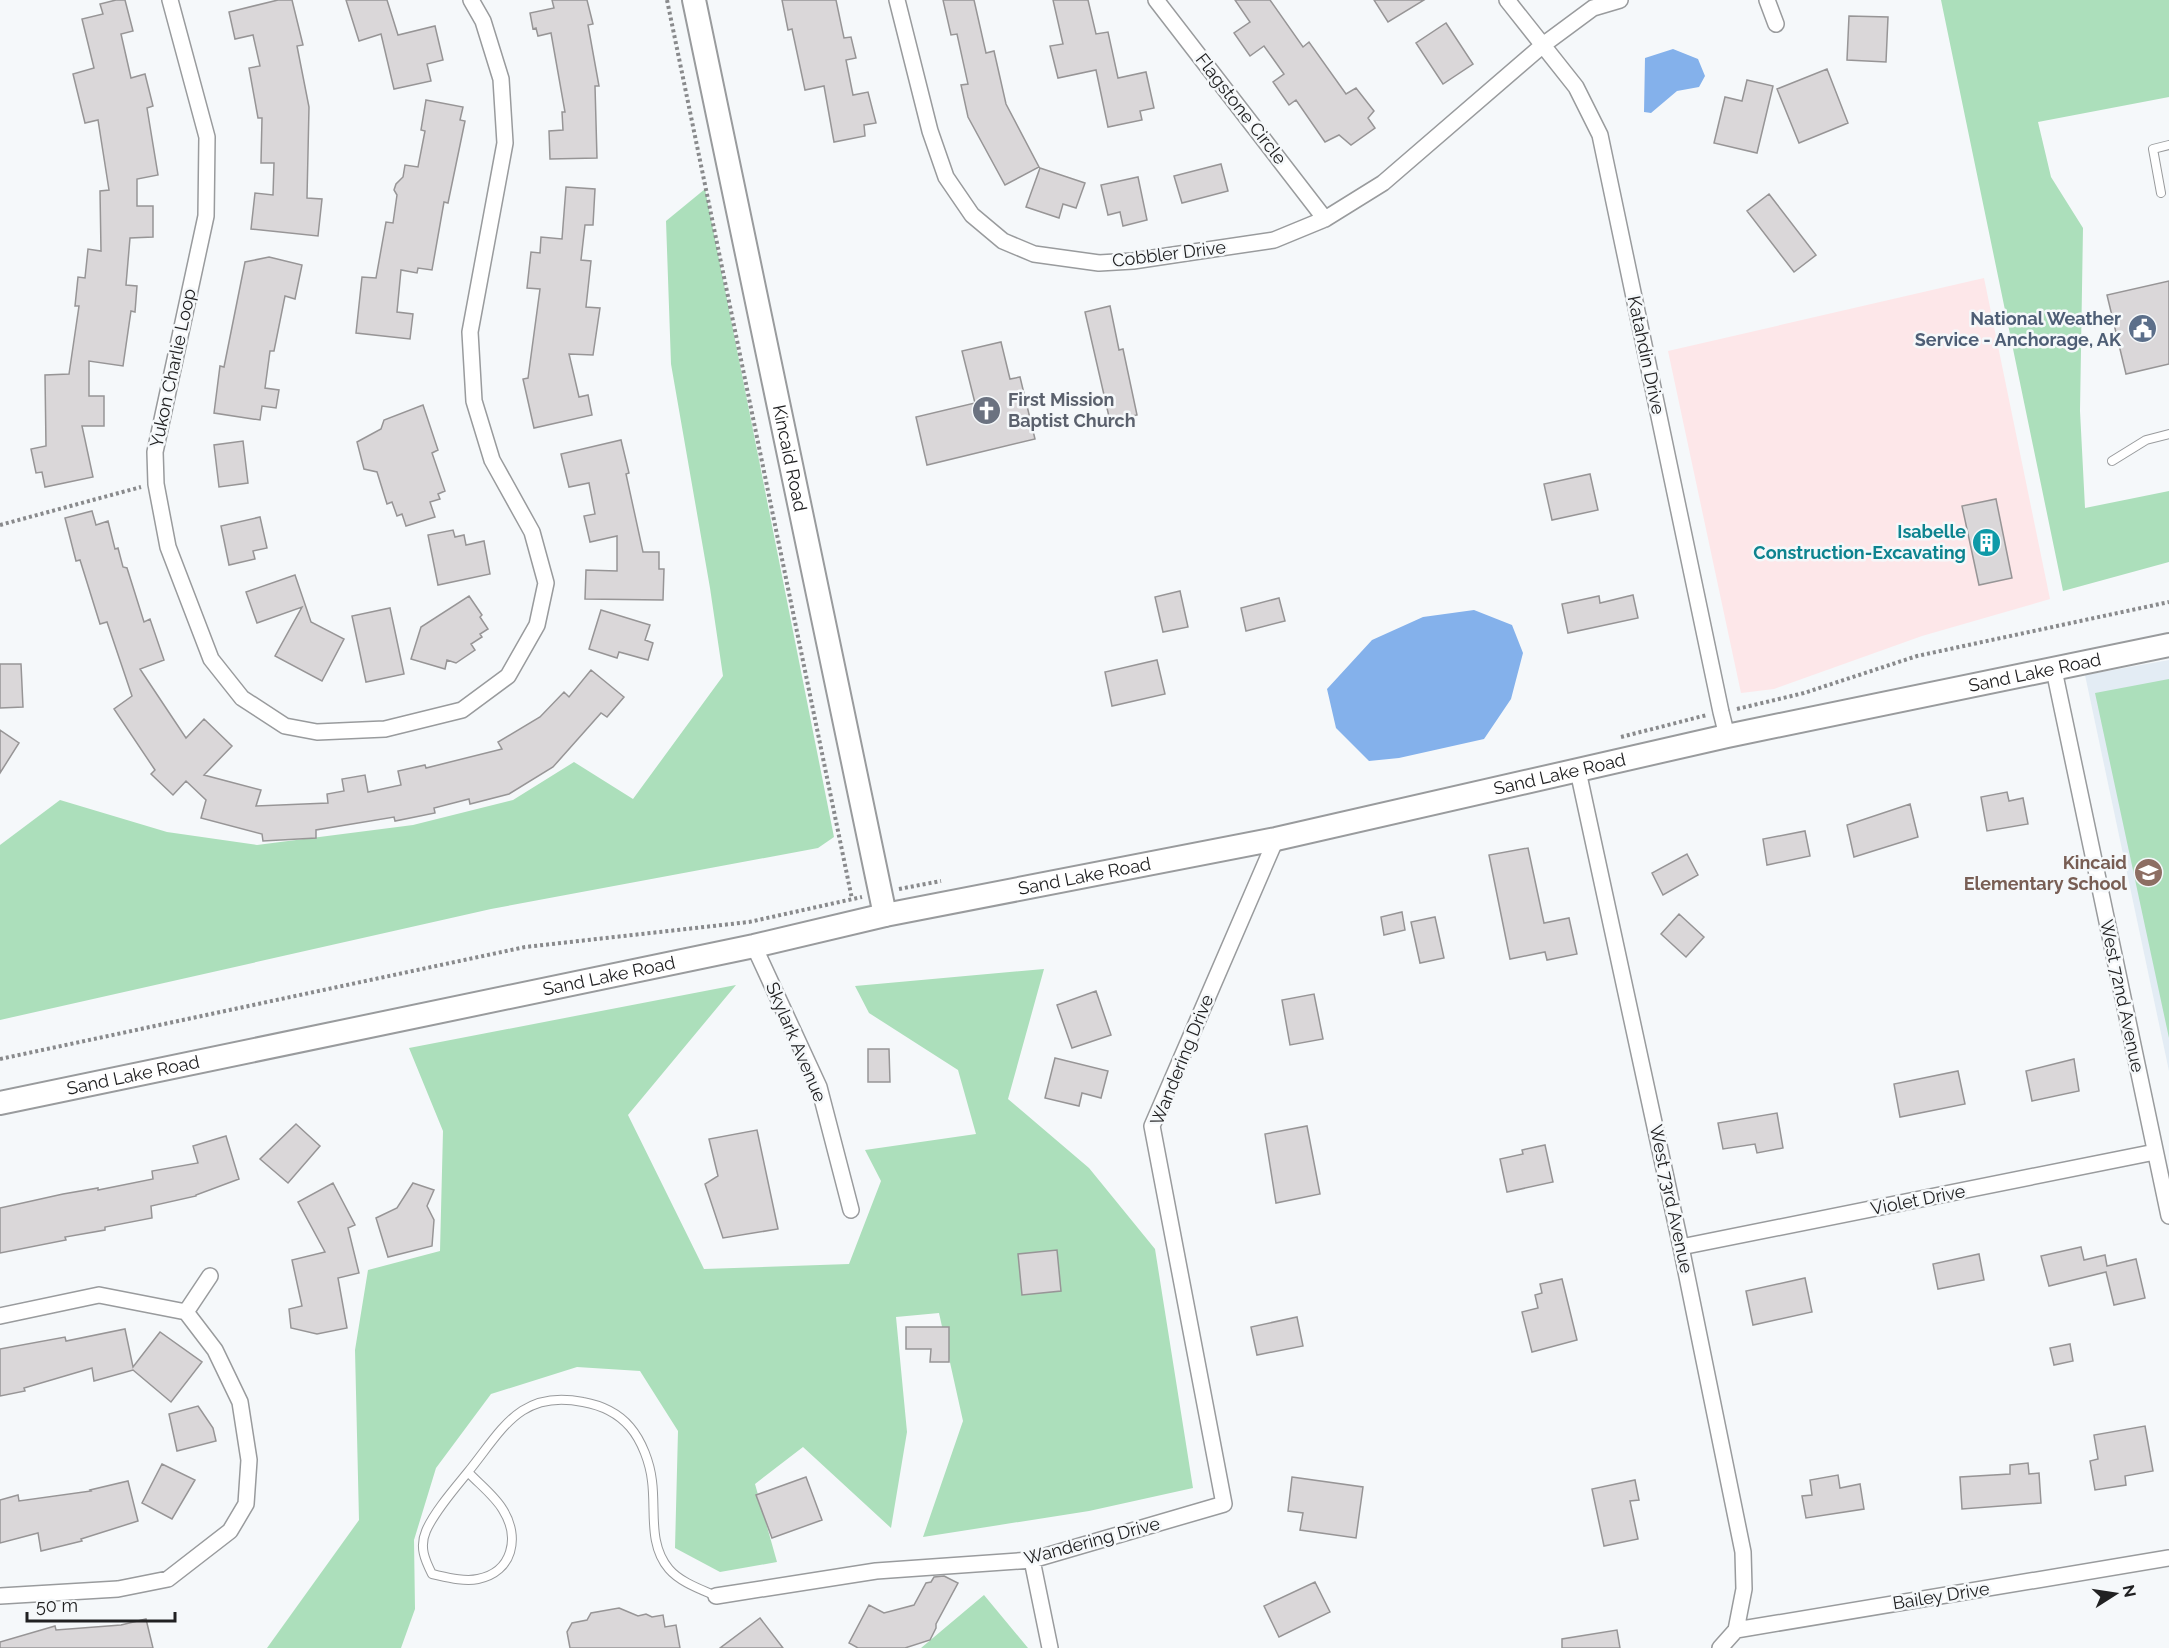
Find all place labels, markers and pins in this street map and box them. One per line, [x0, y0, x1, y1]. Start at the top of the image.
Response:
place label: National Weather Service - Anchorage, AK [1915, 308, 2122, 350]
public building icon: National Weather Service - Anchorage, AK [2126, 313, 2158, 345]
place label: First Mission Baptist Church [1008, 389, 1136, 431]
church icon: First Mission Baptist Church [971, 394, 1003, 426]
place label: Isabelle Construction-Excavating [1753, 521, 1966, 563]
building icon: Isabelle Construction-Excavating [1971, 526, 2003, 558]
place label: Kincaid Elementary School [1964, 852, 2127, 894]
school or university icon: Kincaid Elementary School [2132, 857, 2164, 889]

